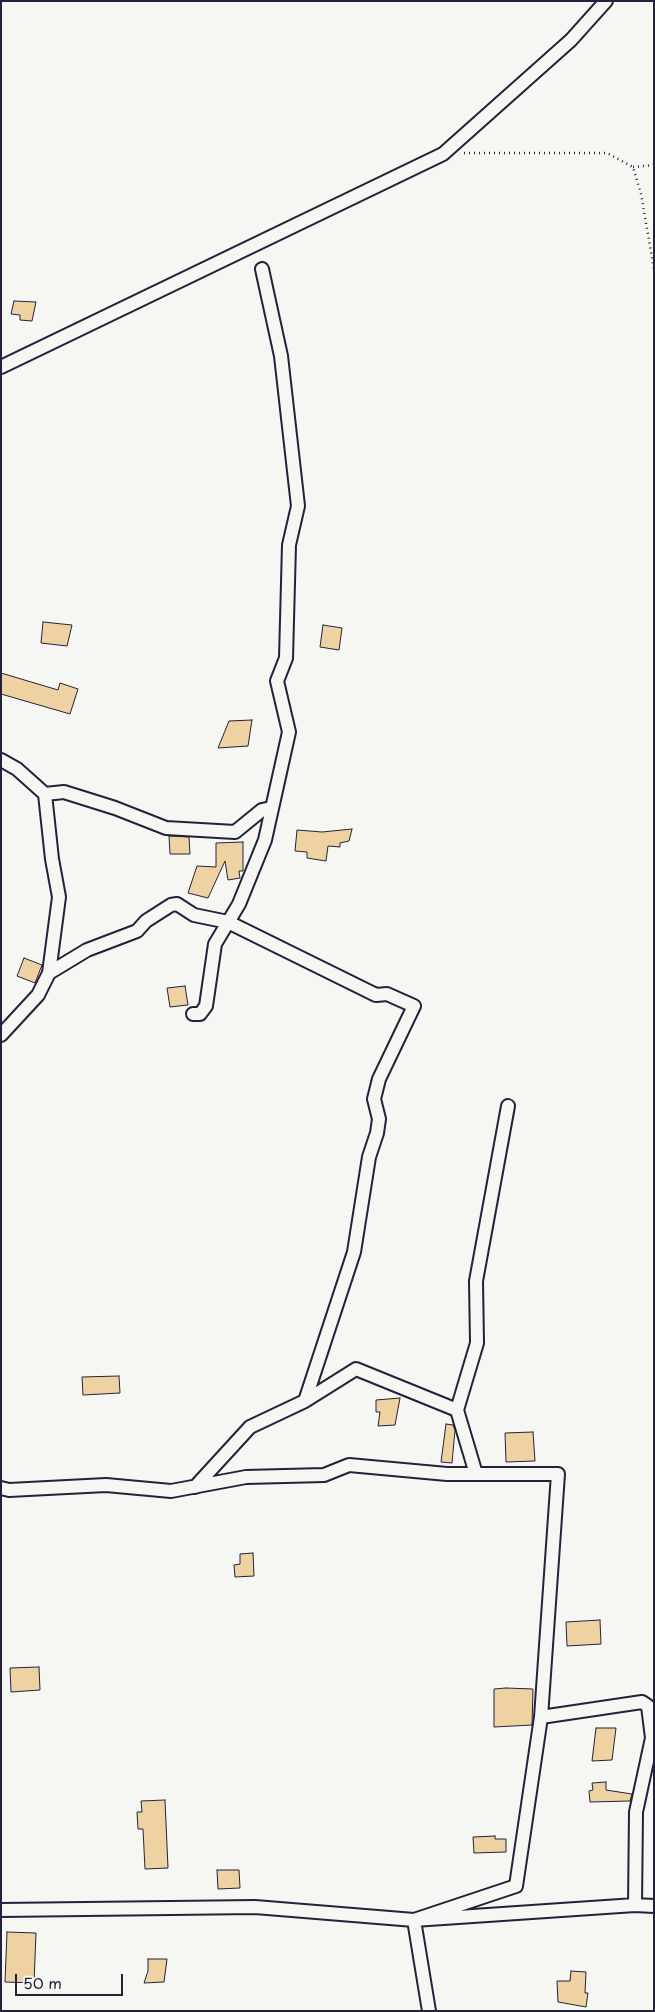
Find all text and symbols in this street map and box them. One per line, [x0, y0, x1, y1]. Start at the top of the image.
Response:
scale bar [18, 1964, 125, 1996]
text: 50 m [23, 1971, 62, 1994]

